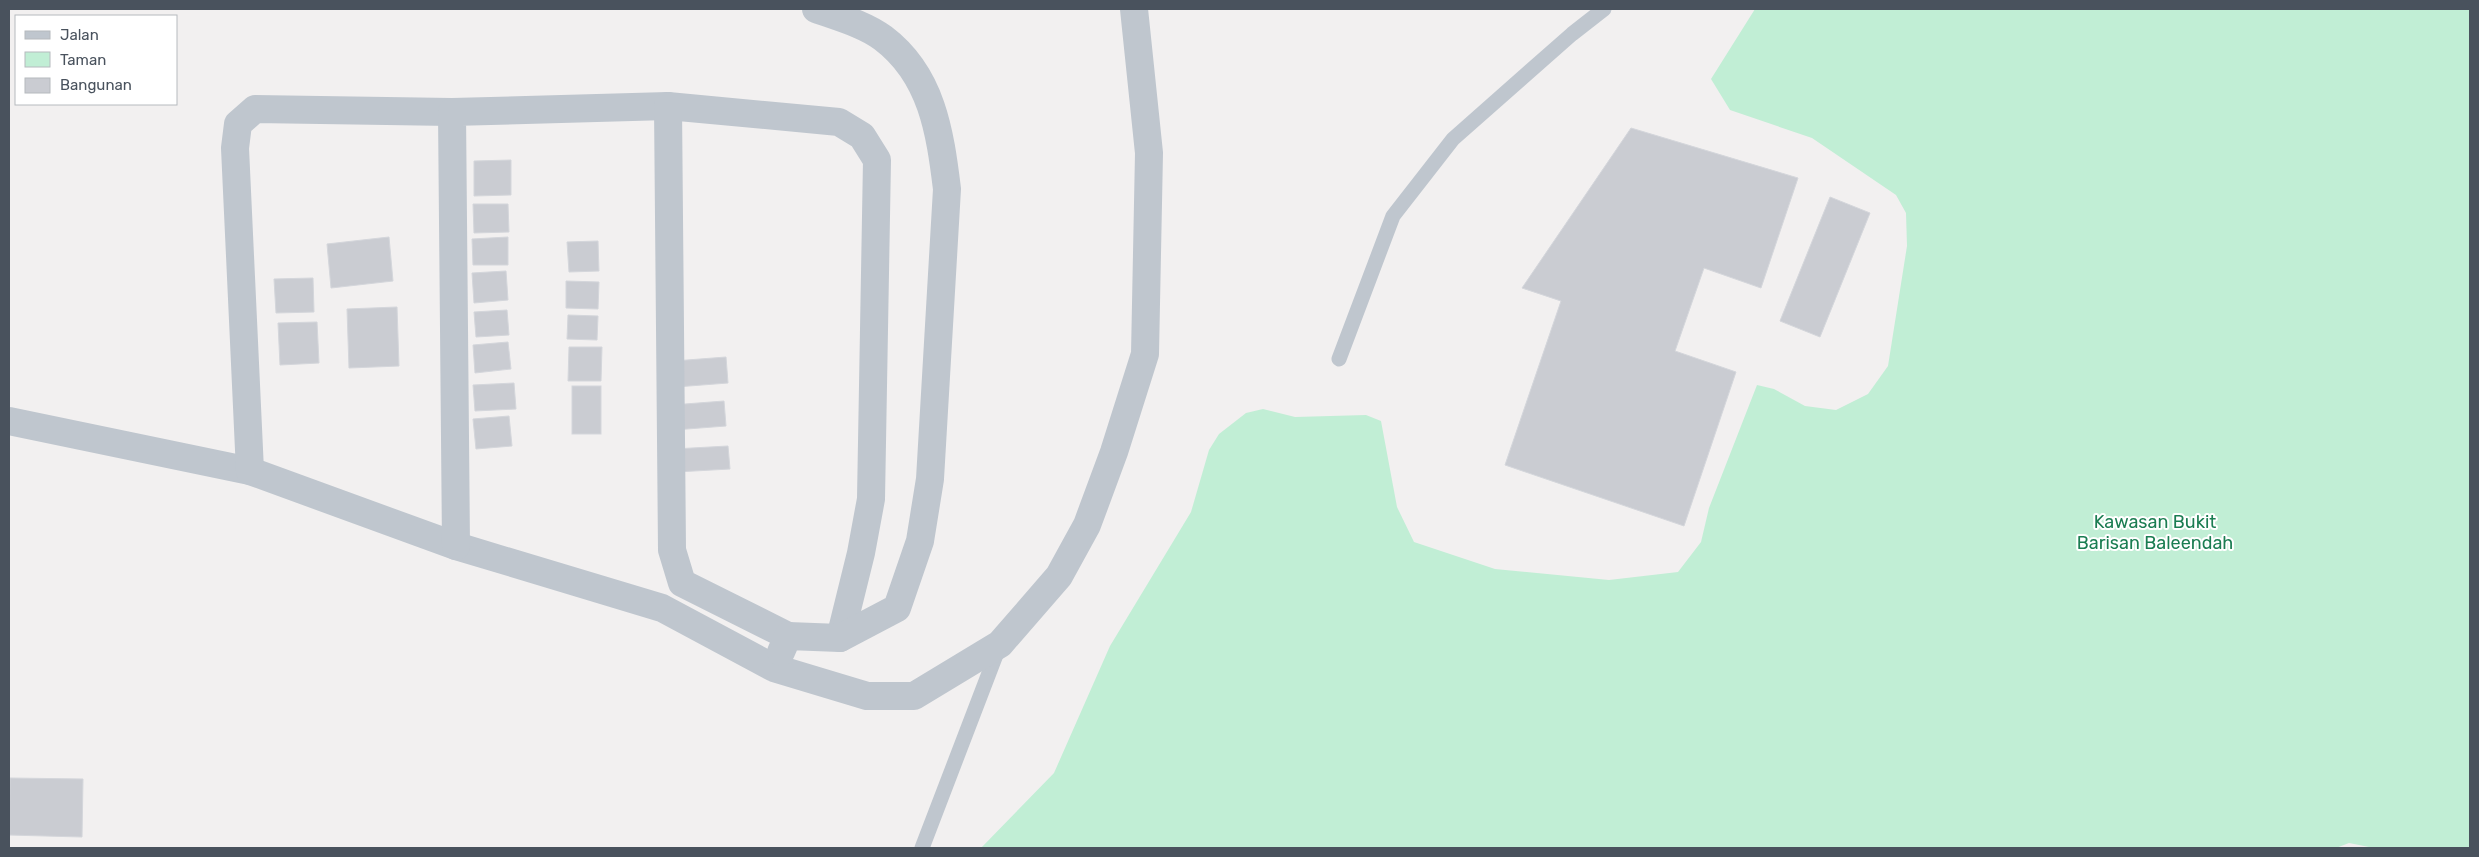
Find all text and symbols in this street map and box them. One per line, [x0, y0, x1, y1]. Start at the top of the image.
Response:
legend [15, 15, 178, 105]
text: Jalan [60, 26, 99, 44]
text: Taman [60, 51, 106, 69]
text: Bangunan [60, 76, 132, 94]
park label: Kawasan Bukit Barisan Baleendah [2077, 511, 2233, 554]

